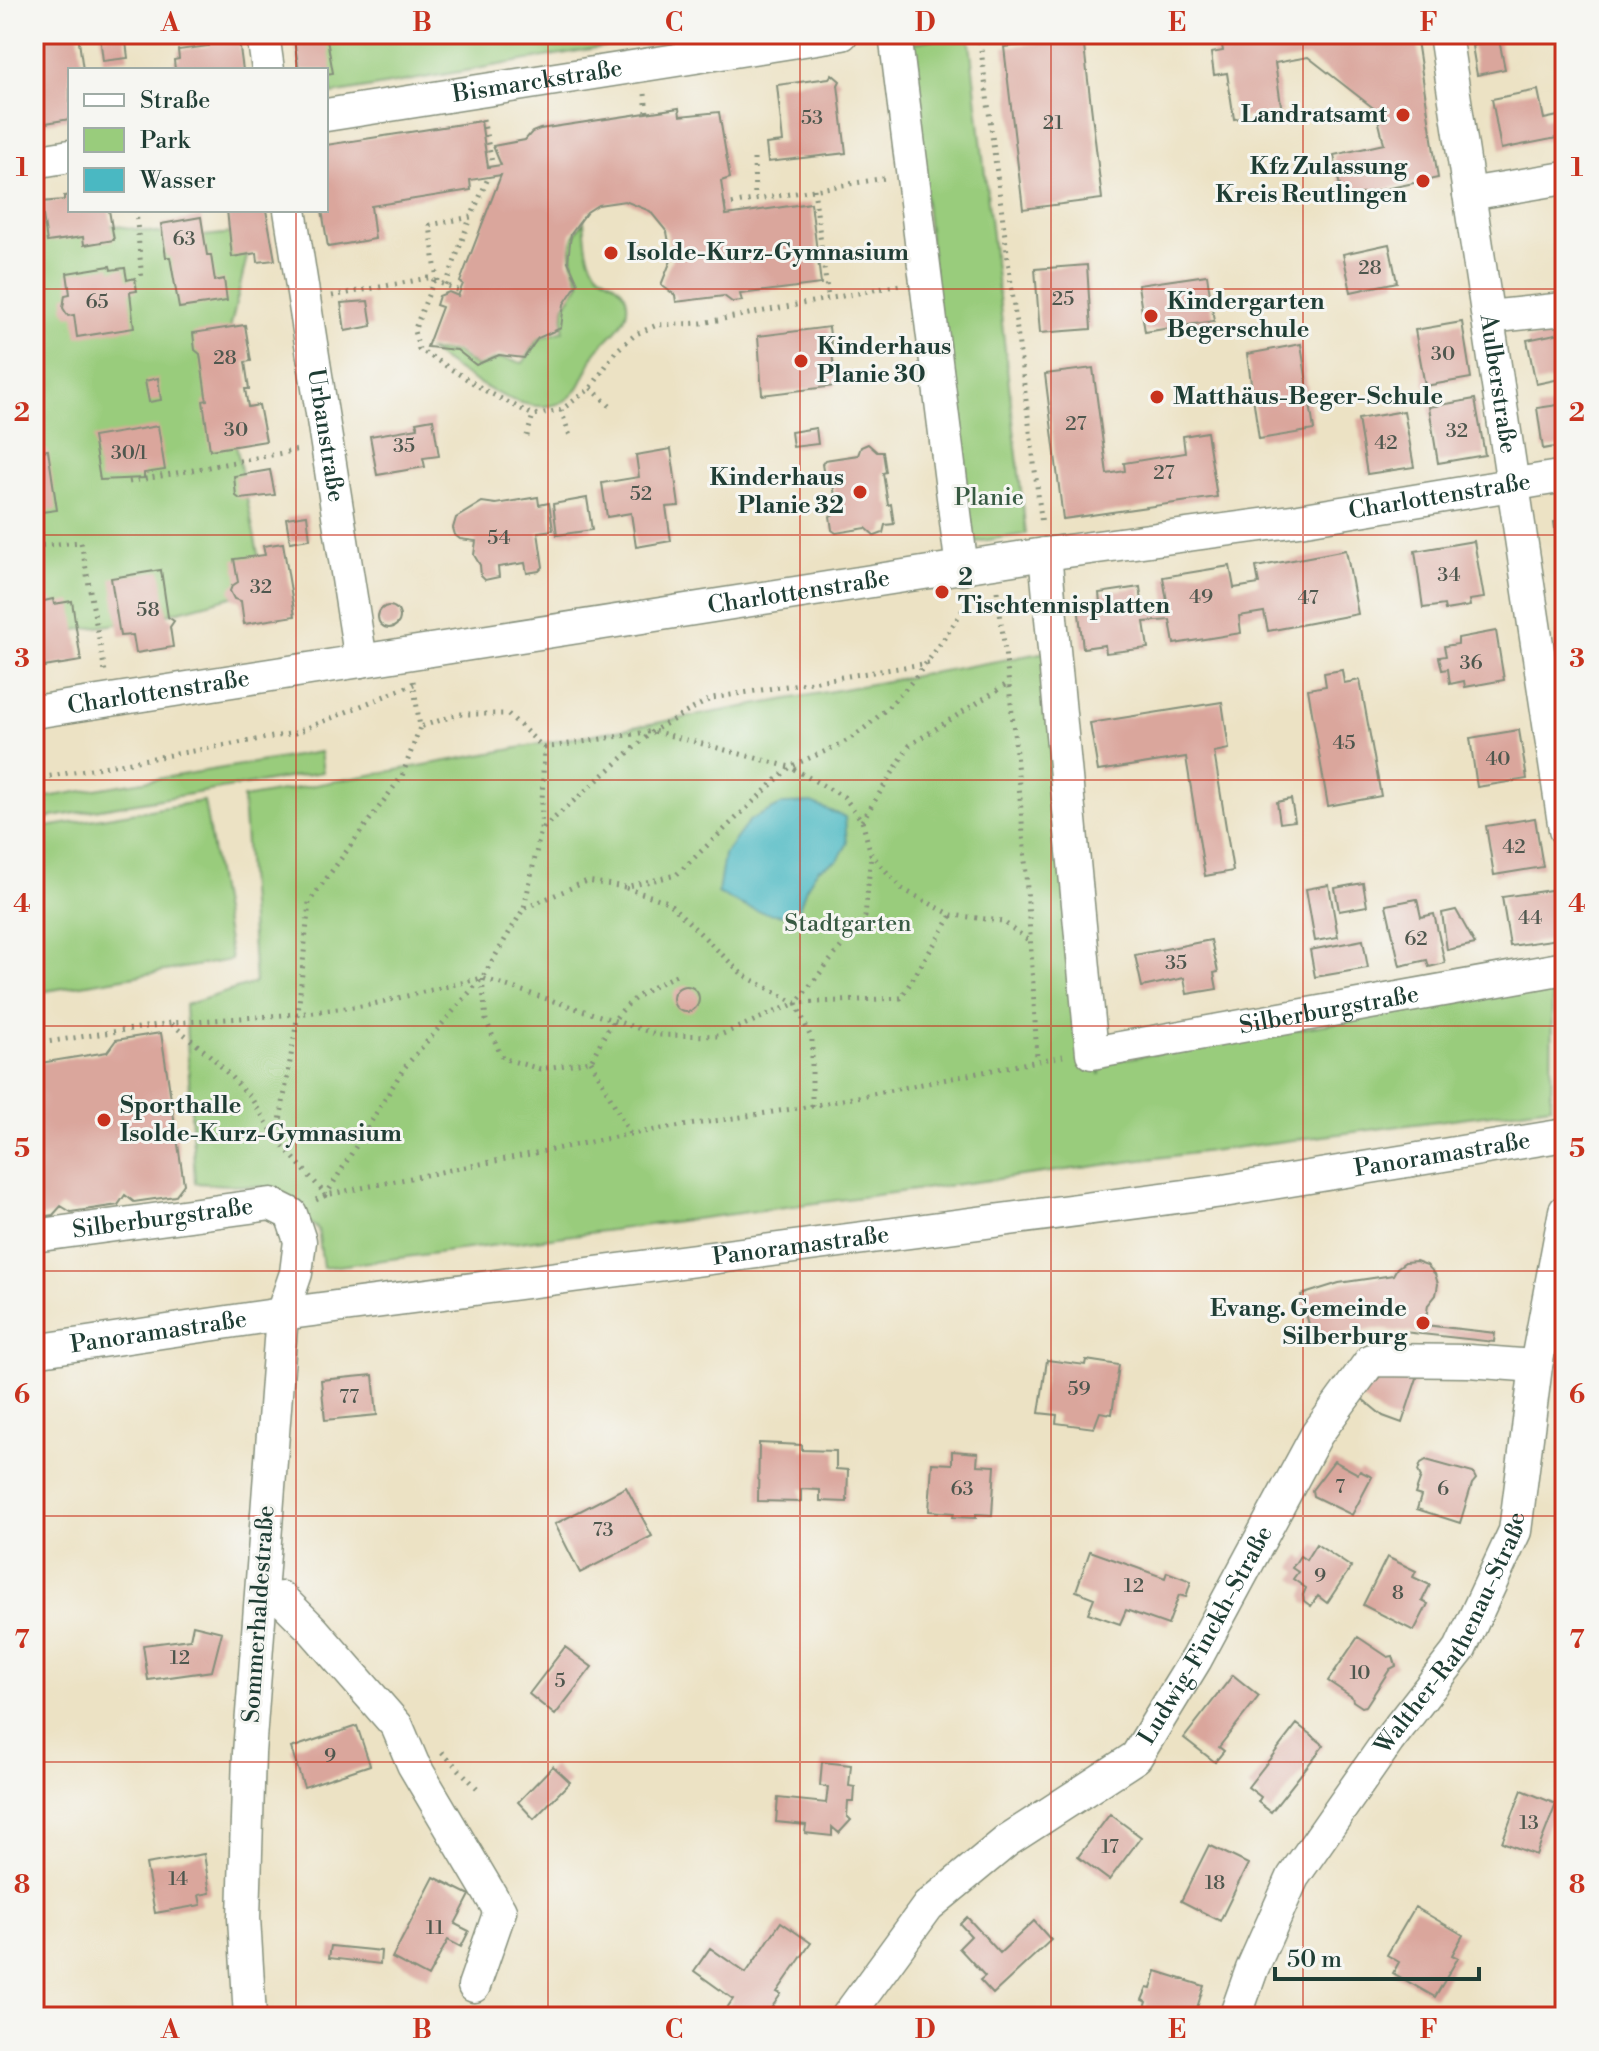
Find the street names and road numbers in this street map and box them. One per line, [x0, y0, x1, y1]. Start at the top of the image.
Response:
street label: Bismarckstraße [449, 54, 624, 110]
street label: Aulberstraße [1472, 311, 1523, 456]
street label: Urbanstraße [300, 366, 351, 504]
street label: Charlottenstraße [1346, 467, 1533, 527]
street label: Charlottenstraße [706, 563, 892, 622]
street label: Charlottenstraße [65, 664, 252, 722]
street label: Silberburgstraße [1237, 980, 1421, 1041]
street label: Panoramastraße [1352, 1126, 1533, 1184]
street label: Silberburgstraße [71, 1192, 255, 1246]
street label: Panoramastraße [711, 1220, 891, 1273]
street label: Panoramastraße [68, 1304, 249, 1360]
street label: Sommerhaldestraße [236, 1504, 282, 1724]
street label: Walther-Rathenau-Straße [1368, 1511, 1532, 1761]
street label: Ludwig-Finckh-Straße [1132, 1521, 1280, 1750]

